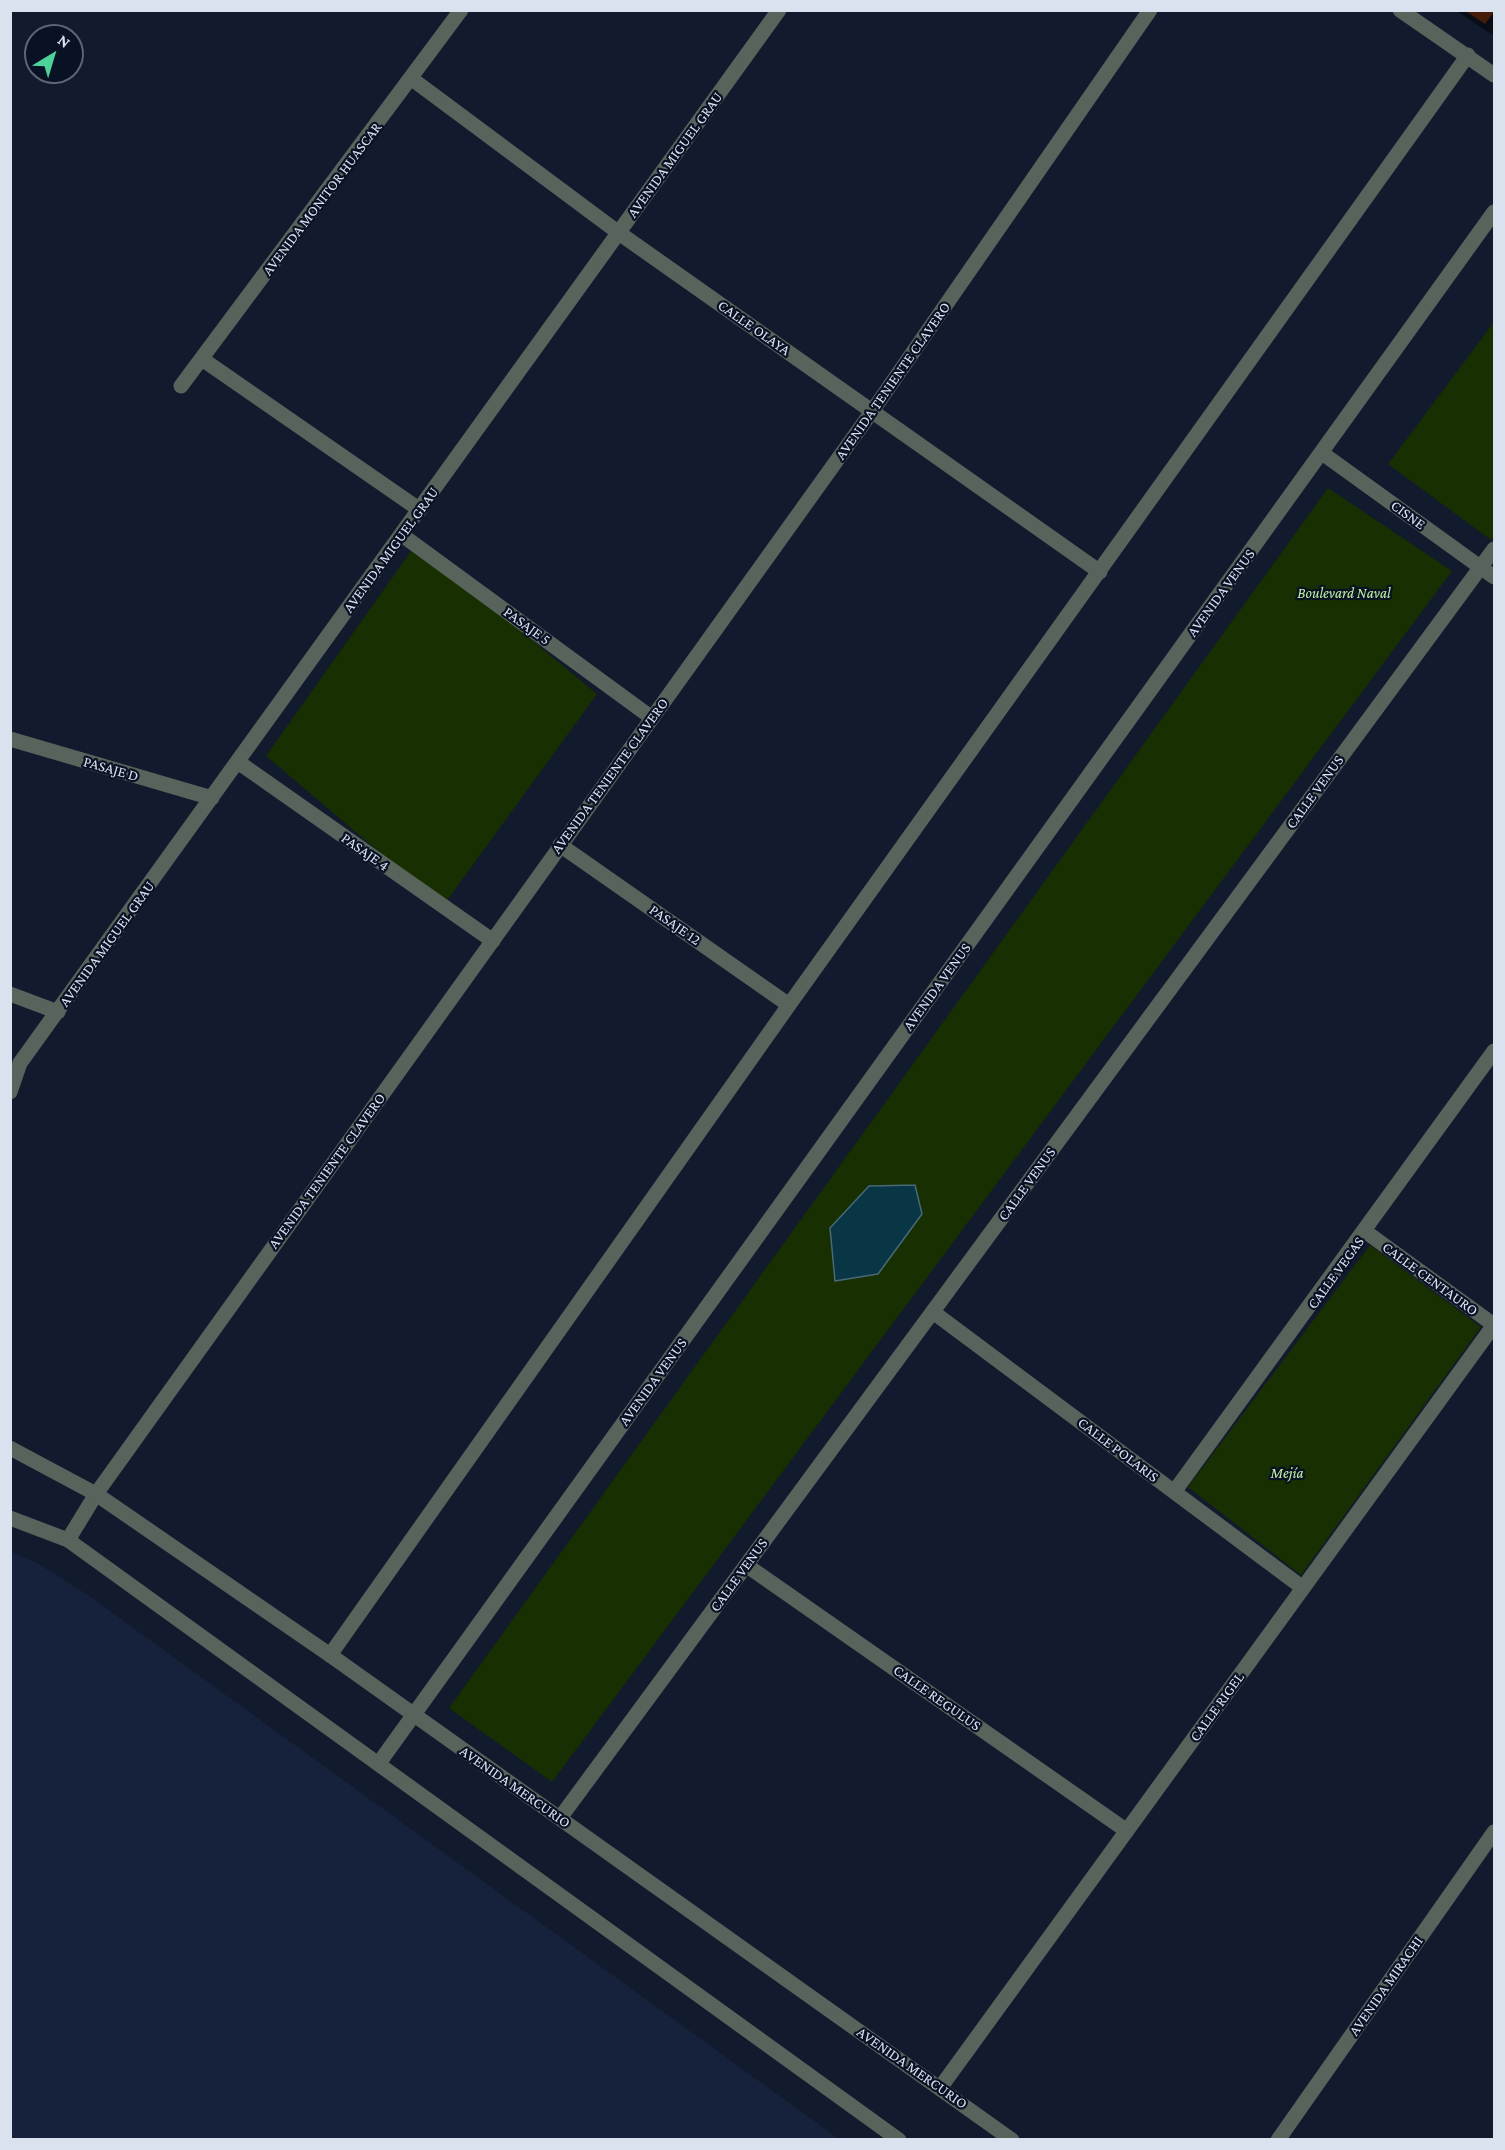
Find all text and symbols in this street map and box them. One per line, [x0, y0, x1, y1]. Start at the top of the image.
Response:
north arrow [24, 24, 84, 84]
text: N [55, 31, 74, 51]
street label: AVENIDA MIGUEL GRAU [623, 89, 727, 221]
street label: AVENIDA MONITOR HUASCAR [259, 119, 385, 279]
street label: CALLE OLAYA [714, 296, 794, 360]
street label: AVENIDA TENIENTE CLAVERO [832, 299, 954, 463]
street label: AVENIDA MIGUEL GRAU [339, 484, 443, 616]
street label: CISNE [1387, 496, 1429, 534]
street label: AVENIDA VENUS [1183, 546, 1259, 640]
park label: Boulevard Naval [1297, 584, 1391, 602]
street label: PASAJE 5 [500, 603, 554, 649]
street label: AVENIDA TENIENTE CLAVERO [547, 695, 673, 857]
street label: CALLE VENUS [1282, 752, 1348, 832]
street label: PASAJE D [81, 753, 141, 785]
street label: PASAJE 4 [338, 829, 392, 875]
street label: AVENIDA MIGUEL GRAU [55, 878, 159, 1010]
street label: PASAJE 12 [646, 901, 704, 949]
street label: AVENIDA VENUS [899, 940, 975, 1034]
street label: AVENIDA TENIENTE CLAVERO [264, 1090, 390, 1252]
street label: CALLE VENUS [994, 1144, 1060, 1224]
street label: CALLE VEGAS [1304, 1233, 1368, 1313]
street label: CALLE CENTAURO [1379, 1238, 1481, 1320]
street label: AVENIDA VENUS [615, 1335, 691, 1429]
street label: CALLE POLARIS [1074, 1414, 1162, 1486]
park label: Mejía [1270, 1464, 1304, 1482]
street label: CALLE VENUS [706, 1535, 772, 1615]
street label: CALLE REGULUS [890, 1661, 984, 1735]
street label: CALLE RIGEL [1186, 1669, 1248, 1745]
street label: AVENIDA MERCURIO [456, 1742, 574, 1832]
street label: AVENIDA MIRACHI [1345, 1933, 1427, 2039]
street label: AVENIDA MERCURIO [853, 2023, 971, 2113]

